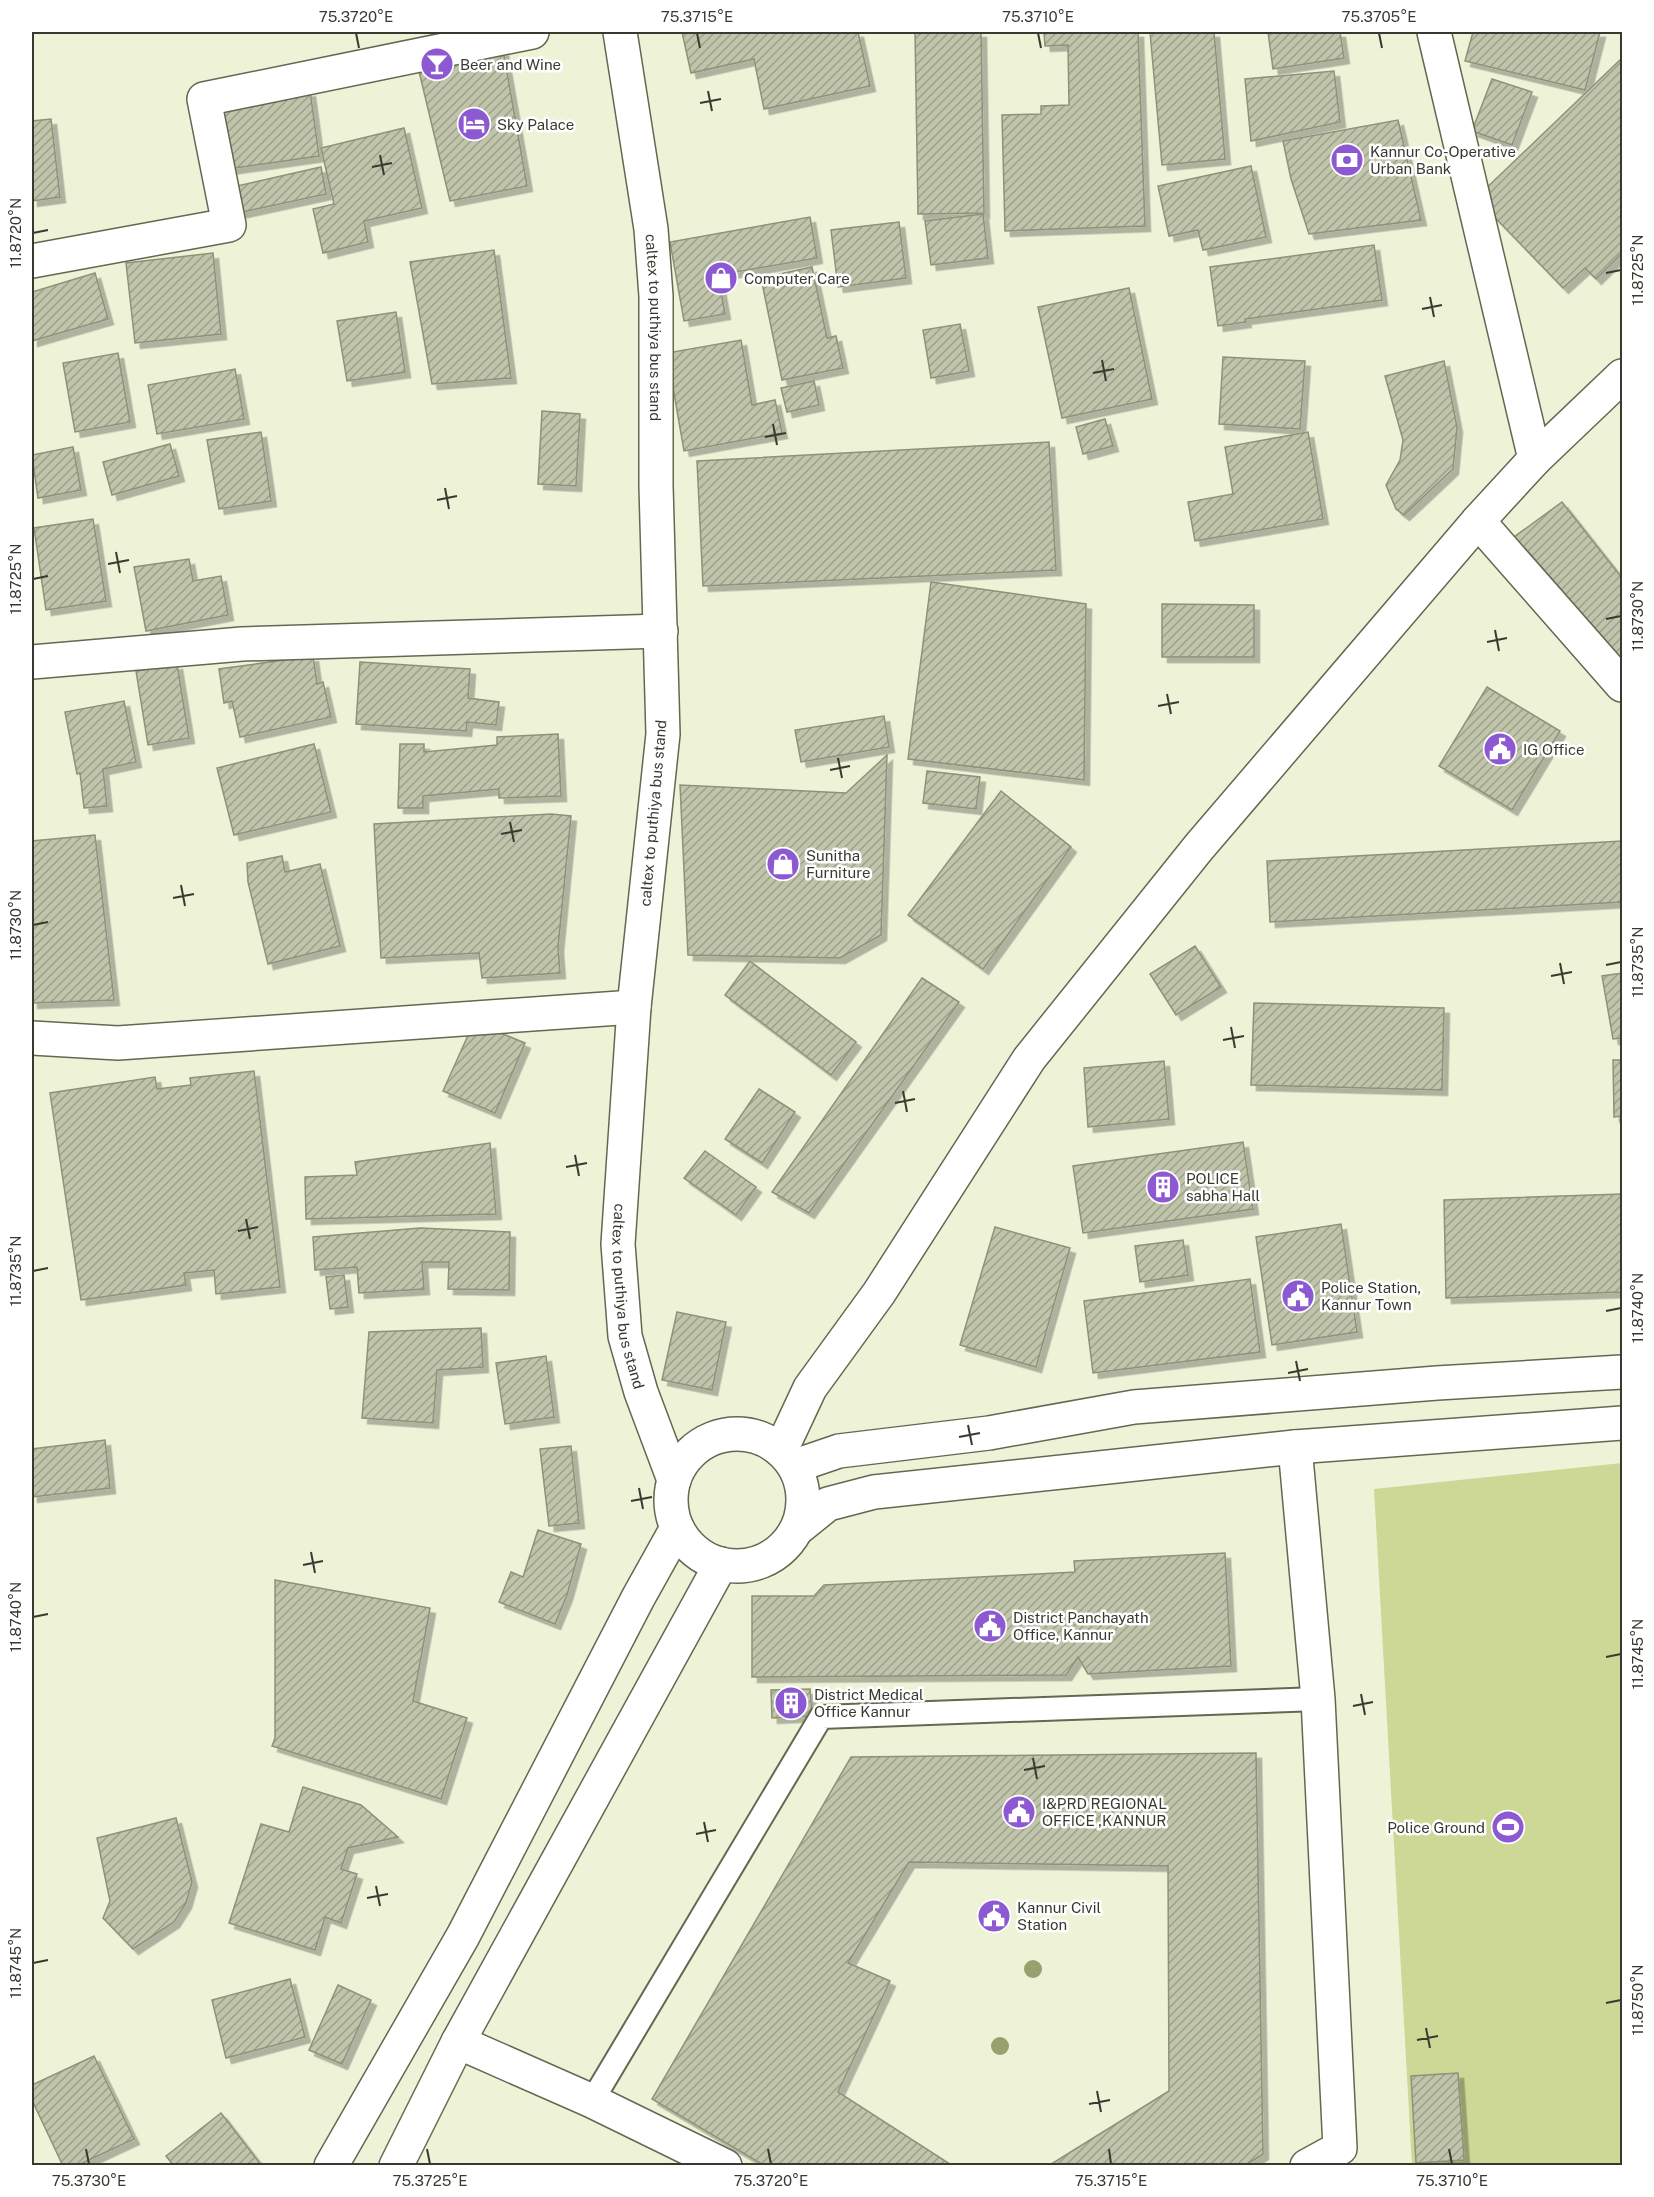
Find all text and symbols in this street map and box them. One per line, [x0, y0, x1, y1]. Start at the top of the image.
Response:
text: 75.3720°E [319, 8, 393, 25]
text: 75.3715°E [661, 8, 733, 25]
text: 75.3710°E [1002, 8, 1074, 25]
text: 75.3705°E [1342, 8, 1416, 25]
bar icon: Beer and Wine [419, 46, 455, 82]
place label: Beer and Wine [460, 56, 561, 73]
hotel icon: Sky Palace [456, 106, 492, 142]
place label: Sky Palace [497, 116, 574, 133]
bank icon: Kannur Co-Operative Urban Bank [1329, 142, 1365, 178]
place label: Kannur Co-Operative Urban Bank [1370, 143, 1516, 177]
text: 11.8720°N [7, 198, 24, 268]
street label: caltex to puthiya bus stand [643, 233, 665, 421]
text: 11.8725°N [1629, 235, 1646, 305]
shop icon: Computer Care [703, 260, 739, 296]
place label: Computer Care [744, 270, 850, 287]
text: 11.8725°N [7, 544, 24, 614]
text: 11.8730°N [1629, 581, 1646, 651]
street label: caltex to puthiya bus stand [636, 719, 670, 907]
public building icon: IG Office [1482, 731, 1518, 767]
place label: IG Office [1523, 741, 1585, 758]
shop icon: Sunitha Furniture [765, 846, 801, 882]
place label: Sunitha Furniture [806, 847, 871, 881]
text: 11.8730°N [7, 890, 24, 960]
text: 11.8735°N [1629, 926, 1646, 998]
building icon: POLICE sabha Hall [1145, 1169, 1181, 1205]
place label: POLICE sabha Hall [1186, 1170, 1260, 1204]
street label: caltex to puthiya bus stand [609, 1203, 648, 1391]
text: 11.8735°N [7, 1235, 24, 1307]
text: 11.8740°N [1629, 1273, 1646, 1343]
public building icon: Police Station, Kannur Town [1280, 1278, 1316, 1314]
place label: Police Station, Kannur Town [1321, 1279, 1421, 1313]
text: 11.8740°N [7, 1582, 24, 1652]
public building icon: District Panchayath Office, Kannur [972, 1608, 1008, 1644]
place label: District Panchayath Office, Kannur [1013, 1609, 1149, 1643]
text: 11.8745°N [1629, 1619, 1646, 1689]
building icon: District Medical Office Kannur [773, 1685, 809, 1721]
place label: District Medical Office Kannur [814, 1686, 924, 1720]
public building icon: I&PRD REGIONAL OFFICE ,KANNUR [1001, 1794, 1037, 1830]
place label: I&PRD REGIONAL OFFICE ,KANNUR [1042, 1795, 1167, 1829]
sports icon: Police Ground [1490, 1809, 1526, 1845]
place label: Police Ground [1387, 1819, 1485, 1836]
public building icon: Kannur Civil Station [976, 1898, 1012, 1934]
place label: Kannur Civil Station [1017, 1899, 1101, 1933]
text: 11.8745°N [7, 1928, 24, 1998]
text: 11.8750°N [1629, 1964, 1646, 2036]
text: 75.3730°E [52, 2172, 126, 2189]
text: 75.3725°E [392, 2172, 468, 2189]
text: 75.3720°E [734, 2172, 808, 2189]
text: 75.3715°E [1075, 2172, 1147, 2189]
text: 75.3710°E [1416, 2172, 1488, 2189]

